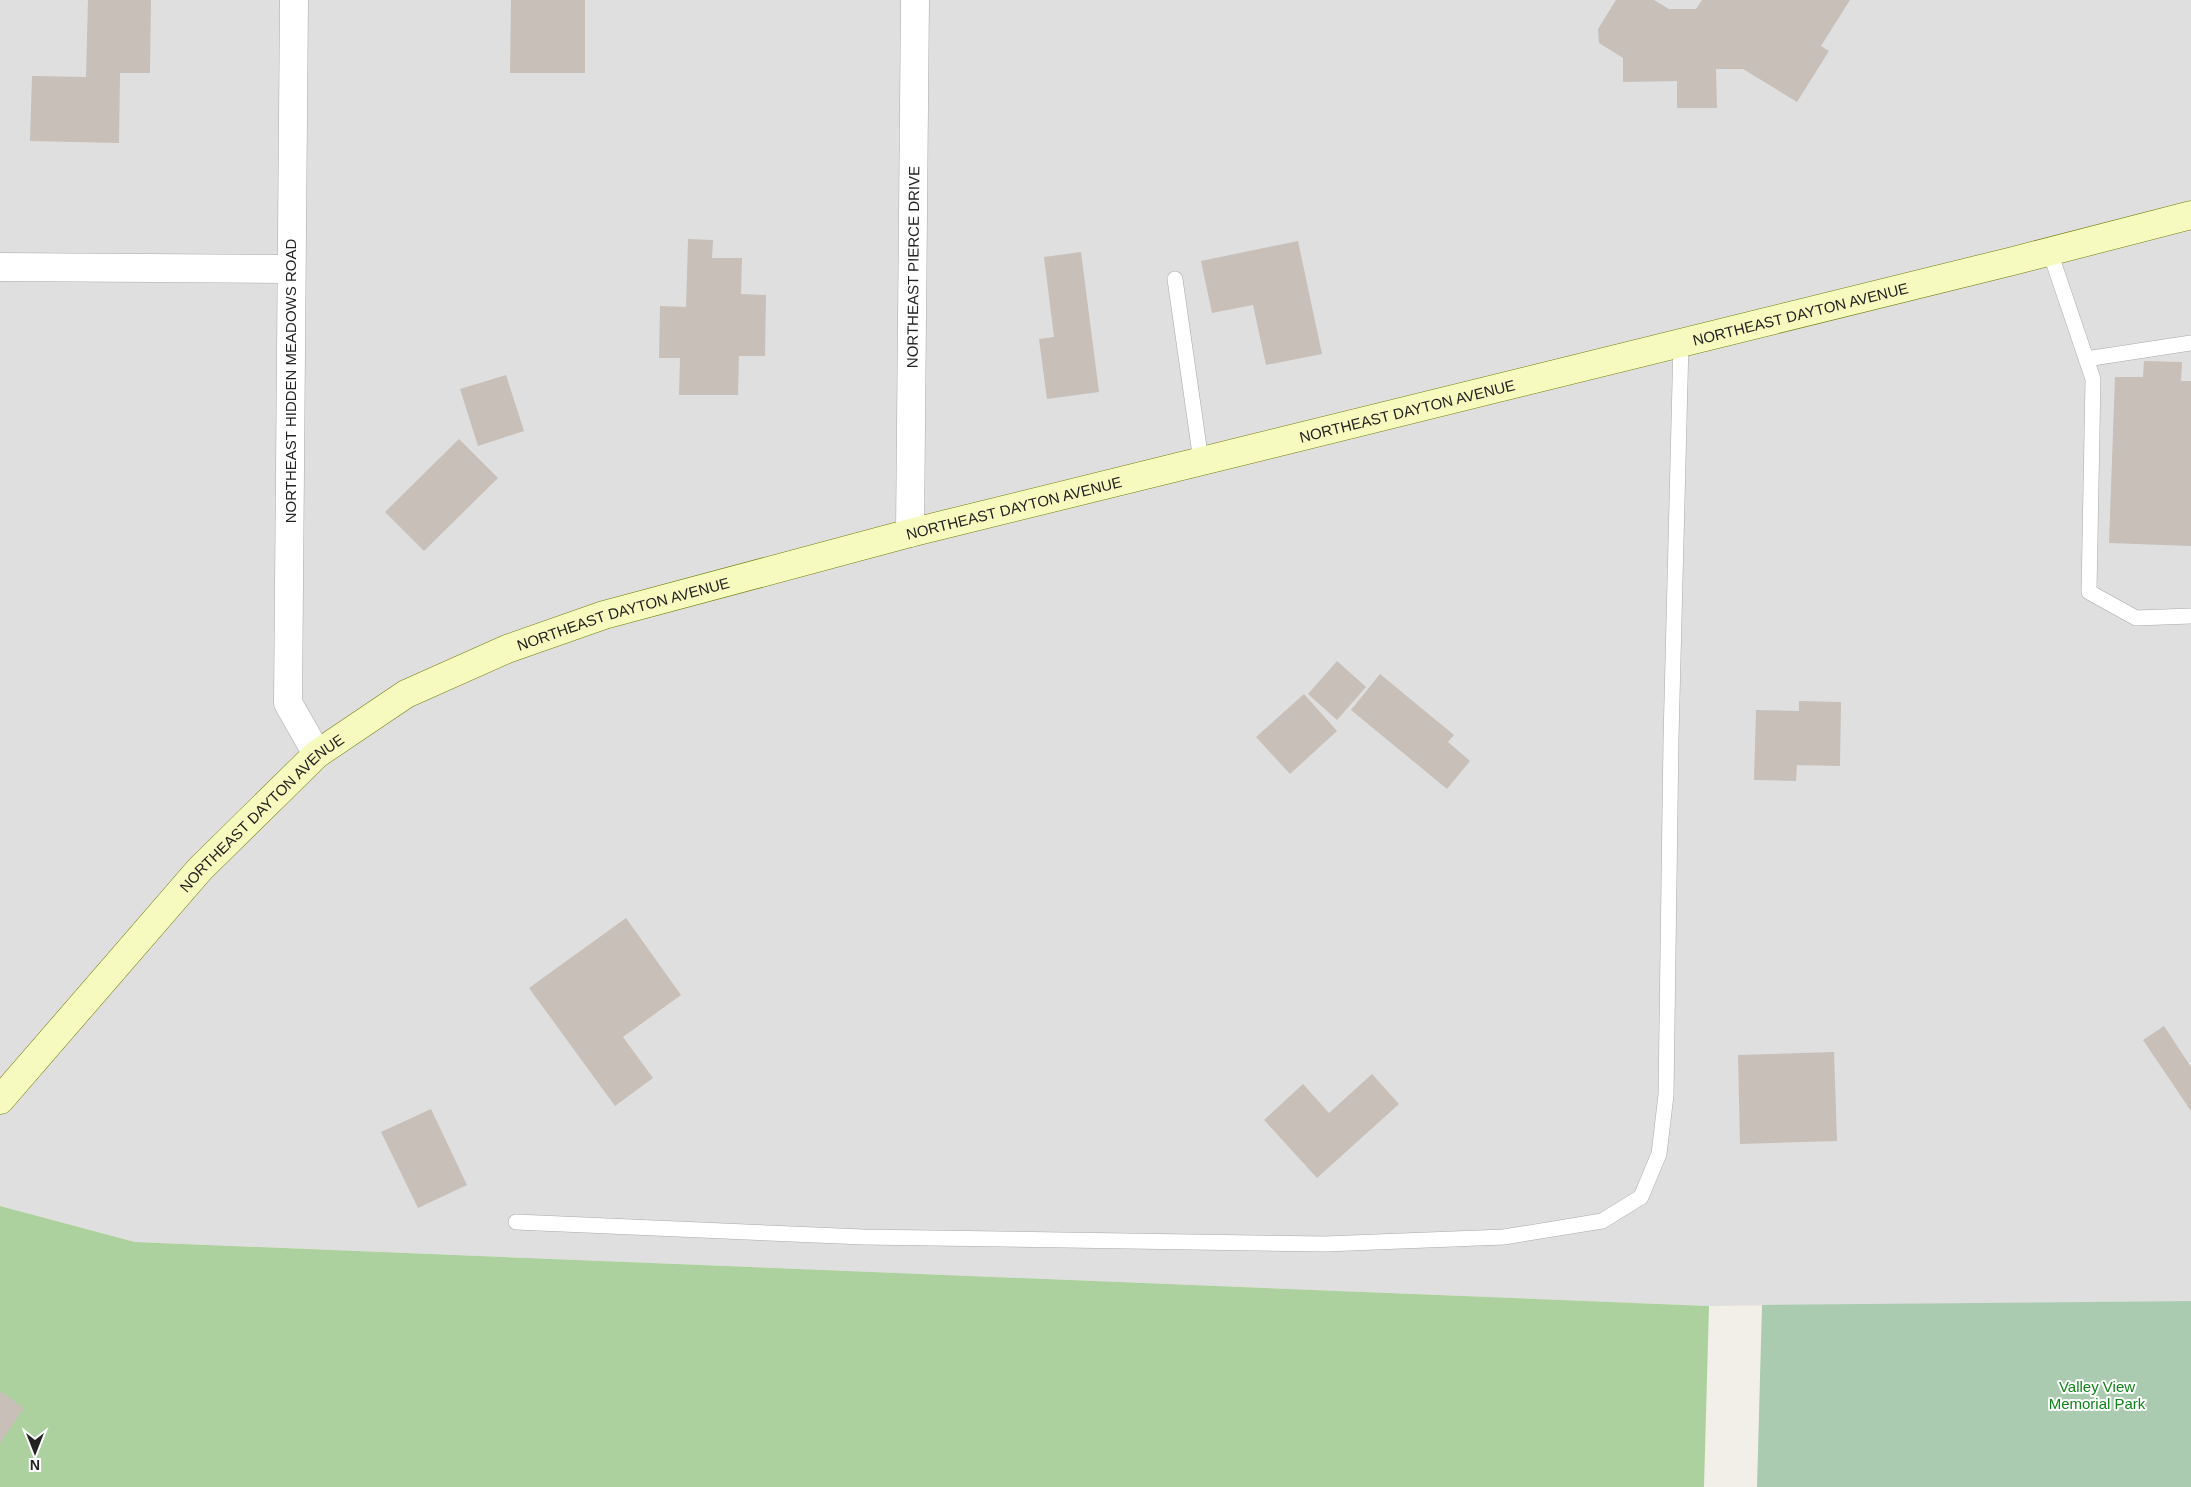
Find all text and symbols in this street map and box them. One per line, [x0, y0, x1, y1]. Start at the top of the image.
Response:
street label: NORTHEAST PIERCE DRIVE [903, 166, 922, 368]
street label: NORTHEAST HIDDEN MEADOWS ROAD [282, 239, 299, 523]
street label: NORTHEAST DAYTON AVENUE [1691, 279, 1910, 348]
street label: NORTHEAST DAYTON AVENUE [1298, 376, 1517, 445]
street label: NORTHEAST DAYTON AVENUE [904, 473, 1123, 542]
street label: NORTHEAST DAYTON AVENUE [514, 573, 731, 653]
street label: NORTHEAST DAYTON AVENUE [176, 730, 347, 895]
park label: Valley View Memorial Park [2049, 1378, 2146, 1412]
north arrow [10, 1427, 60, 1477]
text: N [30, 1457, 40, 1473]

